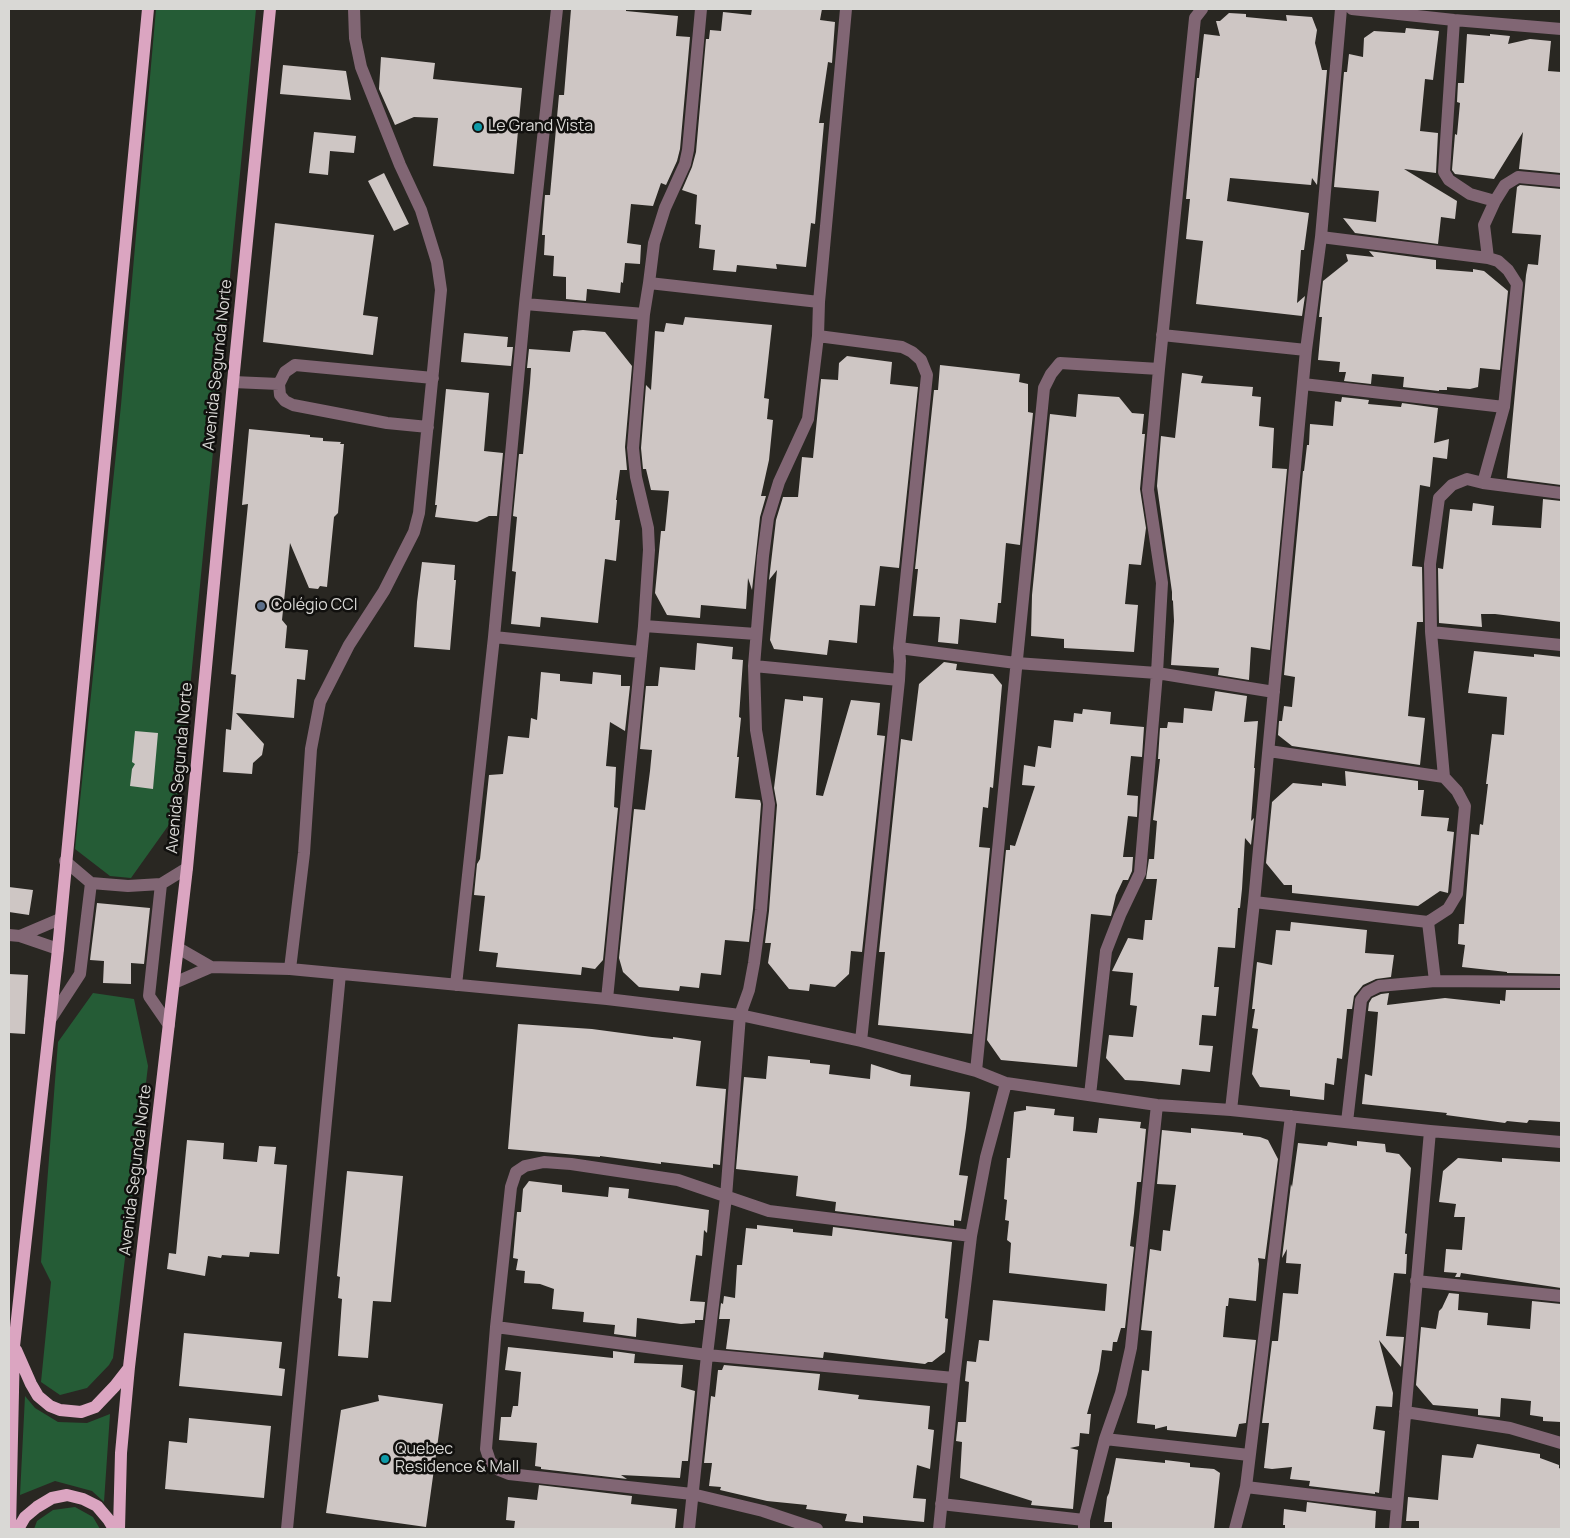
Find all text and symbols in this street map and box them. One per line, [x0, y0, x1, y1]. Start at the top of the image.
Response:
place label: Le Grand Vista [488, 117, 593, 137]
marker: Le Grand Vista [472, 121, 484, 133]
street label: Avenida Segunda Norte [199, 278, 237, 452]
place label: Colégio CCI [271, 596, 358, 616]
marker: Colégio CCI [255, 600, 267, 612]
street label: Avenida Segunda Norte [163, 681, 197, 855]
street label: Avenida Segunda Norte [116, 1083, 156, 1257]
place label: Quebec Residence & Mall [395, 1440, 519, 1478]
marker: Quebec Residence & Mall [379, 1453, 391, 1465]

